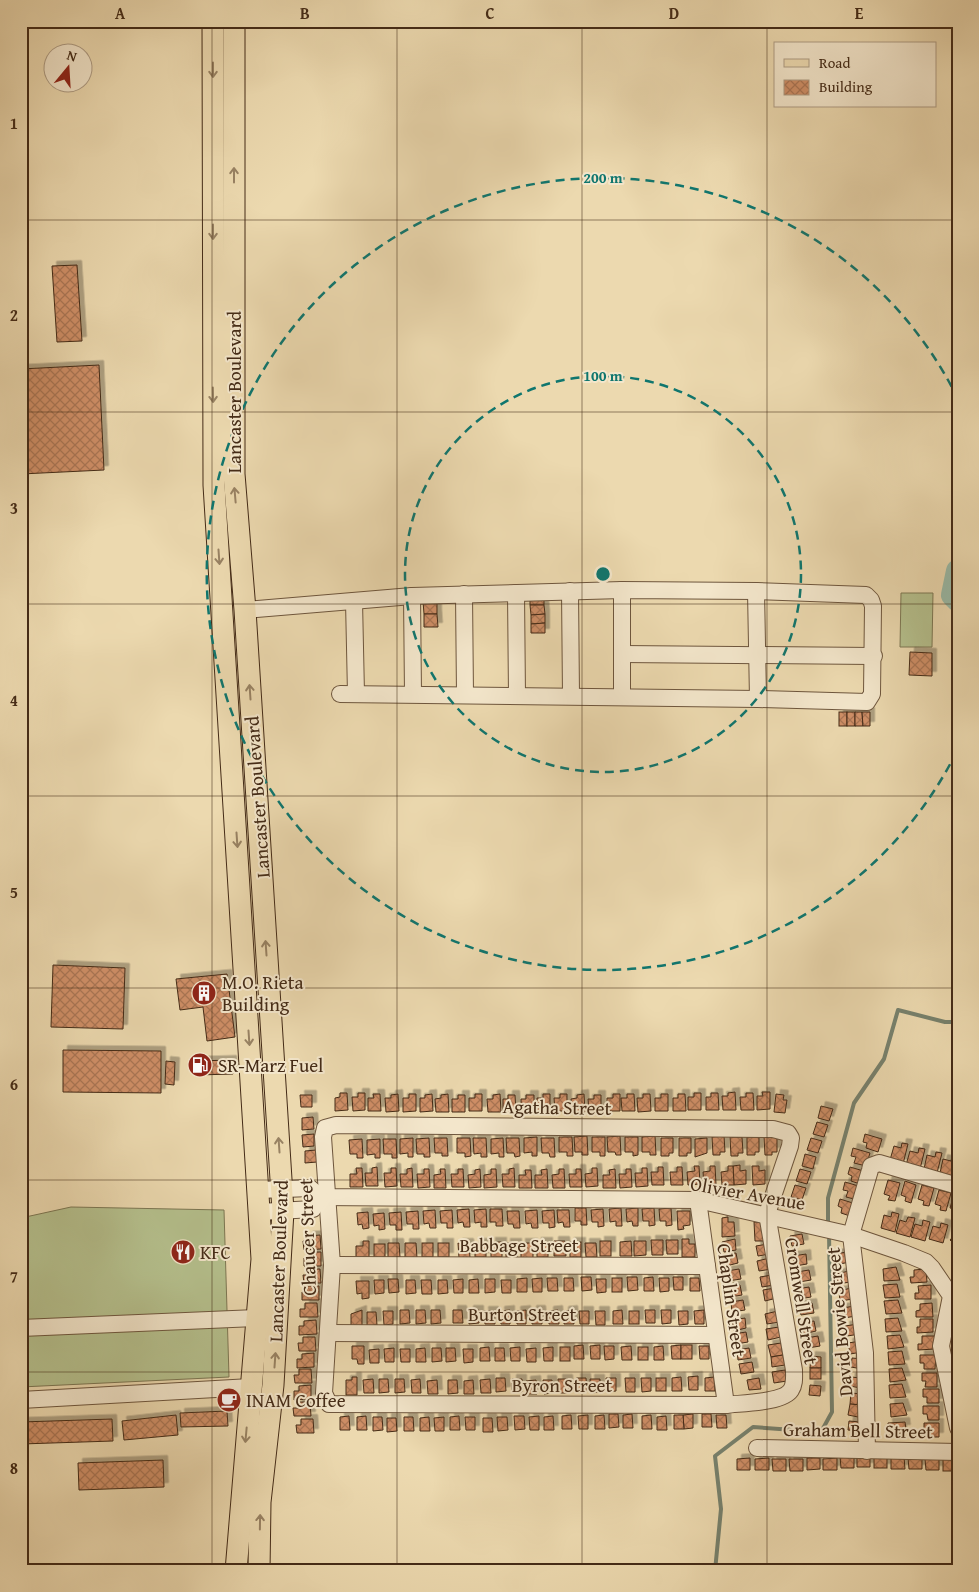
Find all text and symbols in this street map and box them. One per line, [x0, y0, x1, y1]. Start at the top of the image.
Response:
text: A [115, 1, 126, 25]
text: B [300, 1, 310, 25]
text: C [485, 1, 495, 25]
text: D [669, 1, 679, 25]
text: E [855, 1, 864, 25]
north arrow [42, 42, 92, 92]
legend [774, 42, 936, 108]
text: N [64, 45, 80, 67]
text: Road [819, 52, 850, 73]
one-way arrow [208, 62, 218, 78]
text: Building [819, 76, 873, 97]
text: 1 [10, 111, 18, 135]
one-way arrow [229, 167, 239, 184]
text: 200 m [583, 167, 623, 188]
one-way arrow [208, 224, 218, 240]
text: 2 [10, 303, 18, 327]
street label: Lancaster Boulevard [220, 310, 248, 473]
text: 100 m [583, 365, 623, 386]
one-way arrow [208, 386, 218, 403]
one-way arrow [231, 487, 240, 503]
text: 3 [10, 496, 18, 520]
one-way arrow [214, 549, 224, 565]
centre of rings [594, 565, 612, 583]
one-way arrow [245, 684, 254, 700]
text: 4 [10, 688, 18, 712]
street label: Lancaster Boulevard [237, 714, 277, 879]
one-way arrow [232, 831, 241, 847]
text: 5 [10, 880, 18, 904]
one-way arrow [262, 940, 271, 956]
place label: M.O. Rieta Building [222, 968, 303, 1018]
building icon: M.O. Rieta Building [191, 980, 217, 1006]
one-way arrow [245, 1030, 254, 1046]
place label: SR-Marz Fuel [218, 1051, 323, 1079]
fuel station icon: SR-Marz Fuel [187, 1052, 213, 1078]
text: 6 [10, 1072, 18, 1096]
street label: Agatha Street [502, 1092, 612, 1122]
one-way arrow [274, 1137, 283, 1153]
street label: Olivier Avenue [688, 1169, 808, 1217]
street label: Chaucer Street [291, 1177, 323, 1296]
street label: Lancaster Boulevard [261, 1179, 295, 1343]
street label: Babbage Street [459, 1231, 579, 1259]
street label: Cromwell Street [778, 1236, 826, 1367]
place label: KFC [200, 1238, 231, 1266]
restaurant icon: KFC [170, 1239, 196, 1265]
street label: Chaplin Street [710, 1242, 754, 1359]
street label: David Bowie Street [819, 1246, 859, 1398]
text: 7 [10, 1264, 18, 1288]
street label: Burton Street [468, 1300, 576, 1328]
one-way arrow [270, 1353, 279, 1369]
street label: Byron Street [512, 1371, 612, 1399]
place label: INAM Coffee [246, 1386, 346, 1414]
cafe icon: INAM Coffee [216, 1387, 242, 1413]
street label: Graham Bell Street [783, 1415, 933, 1445]
one-way arrow [242, 1427, 251, 1443]
text: 8 [10, 1456, 18, 1480]
one-way arrow [255, 1514, 265, 1530]

